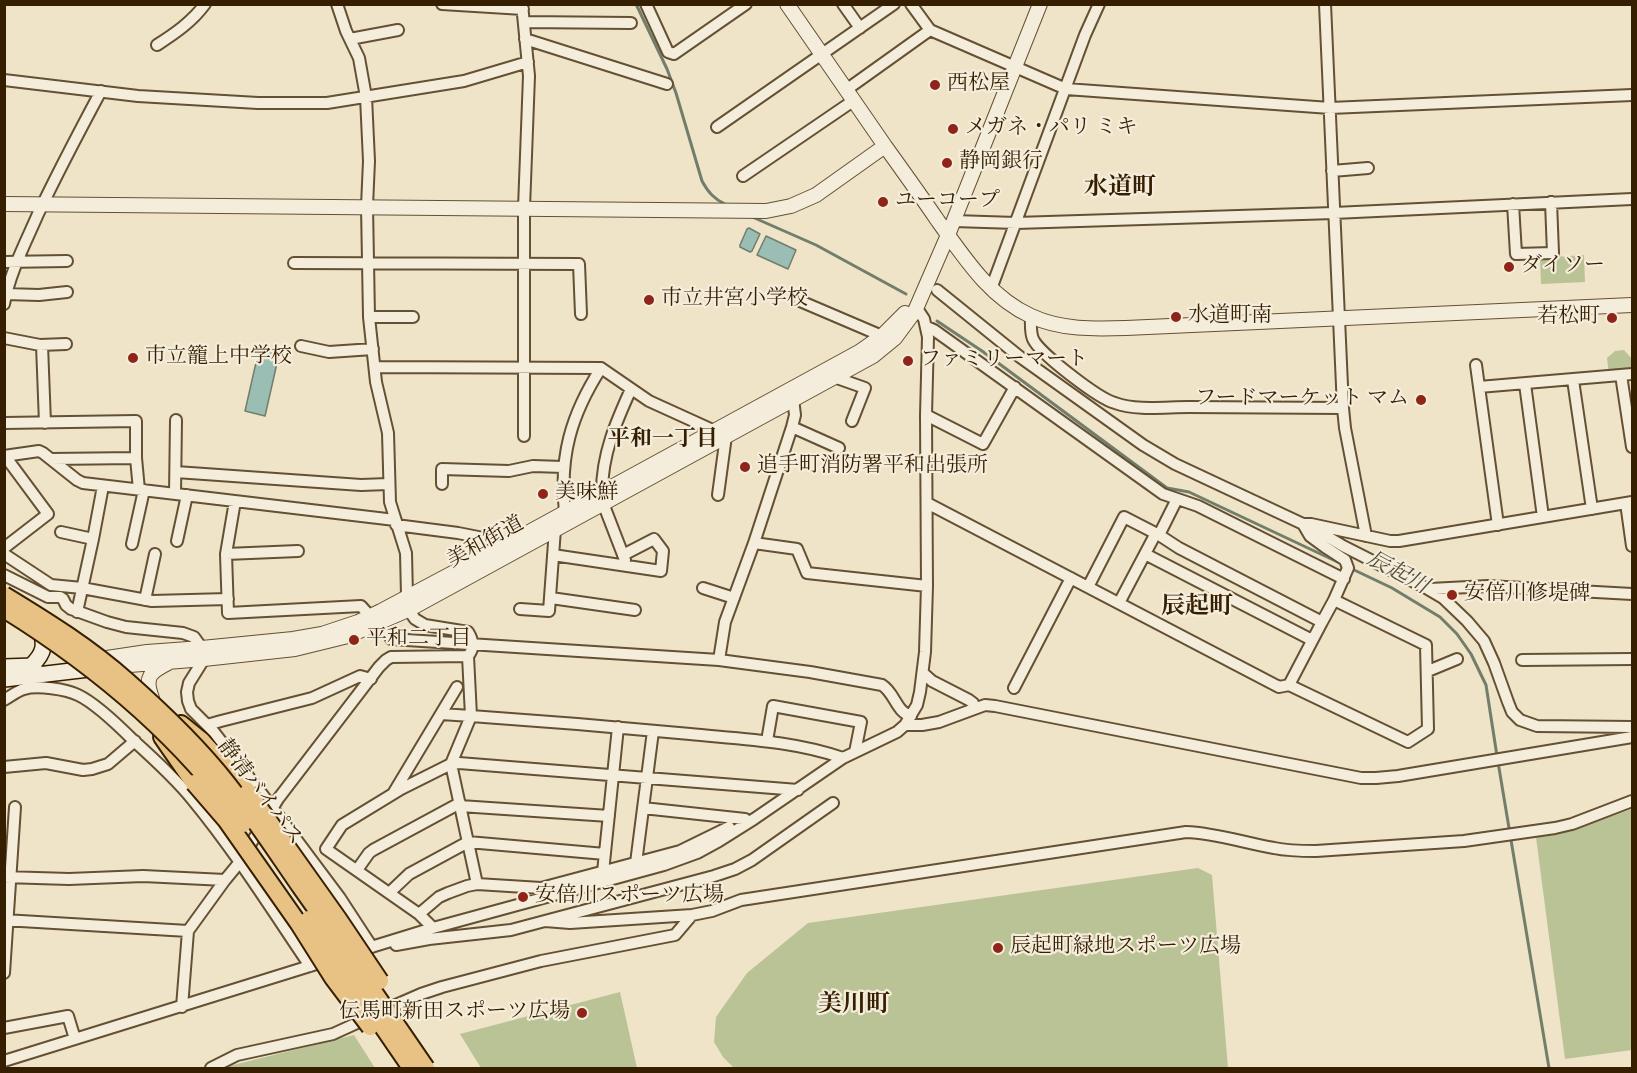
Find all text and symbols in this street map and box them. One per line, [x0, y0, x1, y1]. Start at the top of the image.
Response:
place label: 西松屋 [947, 72, 1010, 98]
marker: 西松屋 [928, 78, 942, 92]
place label: メガネ・パリ ミキ [965, 116, 1138, 142]
marker: メガネ・パリ ミキ [946, 122, 960, 136]
place label: 静岡銀行 [959, 150, 1043, 176]
marker: 静岡銀行 [940, 156, 954, 170]
district label: 水道町 [1084, 175, 1156, 203]
place label: ユーコープ [895, 189, 1000, 215]
marker: ユーコープ [876, 195, 890, 209]
place label: ダイソー [1521, 254, 1605, 280]
marker: ダイソー [1502, 260, 1516, 274]
place label: 市立井宮小学校 [661, 287, 808, 313]
marker: 市立井宮小学校 [642, 293, 656, 307]
place label: 水道町南 [1188, 304, 1272, 330]
place label: 若松町 [1537, 305, 1600, 331]
marker: 水道町南 [1169, 310, 1183, 324]
marker: 若松町 [1605, 311, 1619, 325]
place label: 市立籠上中学校 [145, 345, 292, 371]
place label: ファミリーマート [920, 348, 1088, 374]
marker: 市立籠上中学校 [126, 351, 140, 365]
marker: ファミリーマート [901, 354, 915, 368]
place label: フードマーケット マム [1195, 387, 1409, 413]
marker: フードマーケット マム [1414, 393, 1428, 407]
district label: 平和一丁目 [608, 427, 718, 453]
place label: 追手町消防署平和出張所 [757, 454, 988, 480]
marker: 追手町消防署平和出張所 [738, 460, 752, 474]
place label: 美味鮮 [555, 481, 618, 507]
marker: 美味鮮 [536, 487, 550, 501]
street label: 美和街道 [443, 512, 529, 574]
water label: 辰起川 [1362, 547, 1432, 601]
place label: 安倍川修堤碑 [1464, 582, 1590, 608]
marker: 安倍川修堤碑 [1445, 588, 1459, 602]
district label: 辰起町 [1161, 594, 1233, 622]
place label: 平和二丁目 [366, 627, 471, 653]
marker: 平和二丁目 [347, 633, 361, 647]
street label: 静清バイパス [211, 735, 307, 851]
place label: 安倍川スポーツ広場 [535, 884, 724, 910]
marker: 安倍川スポーツ広場 [516, 890, 530, 904]
place label: 辰起町緑地スポーツ広場 [1010, 935, 1241, 961]
marker: 辰起町緑地スポーツ広場 [991, 941, 1005, 955]
district label: 美川町 [818, 992, 890, 1020]
place label: 伝馬町新田スポーツ広場 [339, 1000, 570, 1026]
marker: 伝馬町新田スポーツ広場 [575, 1006, 589, 1020]

